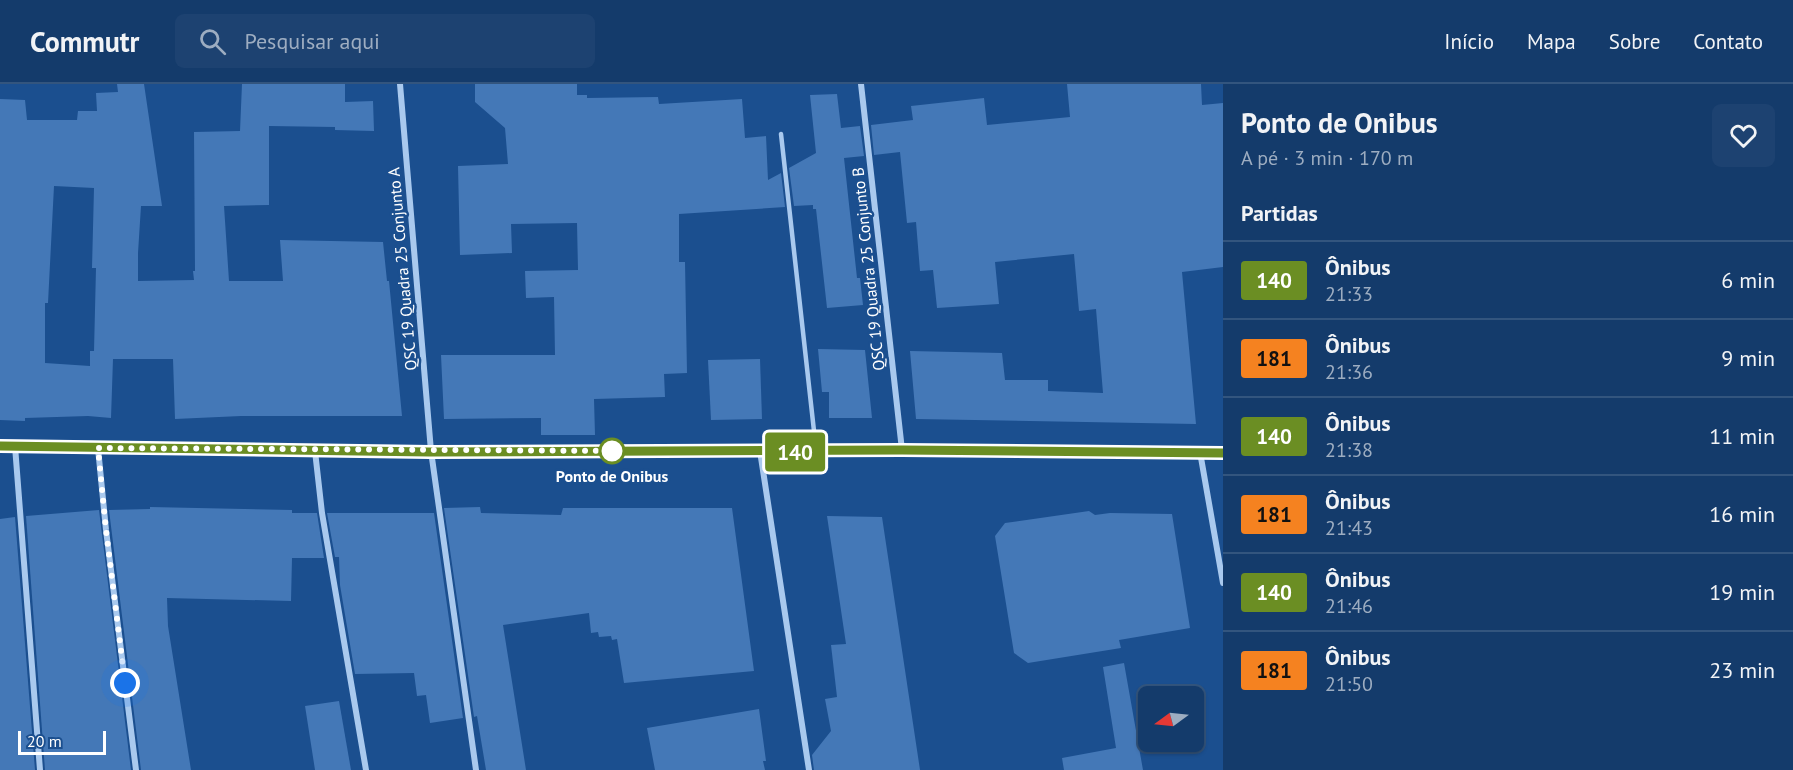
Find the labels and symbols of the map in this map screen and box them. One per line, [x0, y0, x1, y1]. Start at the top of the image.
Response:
street label: QSC 19 Quadra 25 Conjunto A [383, 166, 421, 371]
street label: QSC 19 Quadra 25 Conjunto B [847, 166, 889, 372]
line badge: 140 [760, 432, 830, 472]
marker: Ponto de Onibus [599, 438, 625, 464]
place label: Ponto de Onibus [556, 466, 668, 486]
your location [110, 668, 140, 698]
north arrow [1138, 686, 1204, 752]
scale bar [18, 728, 106, 756]

